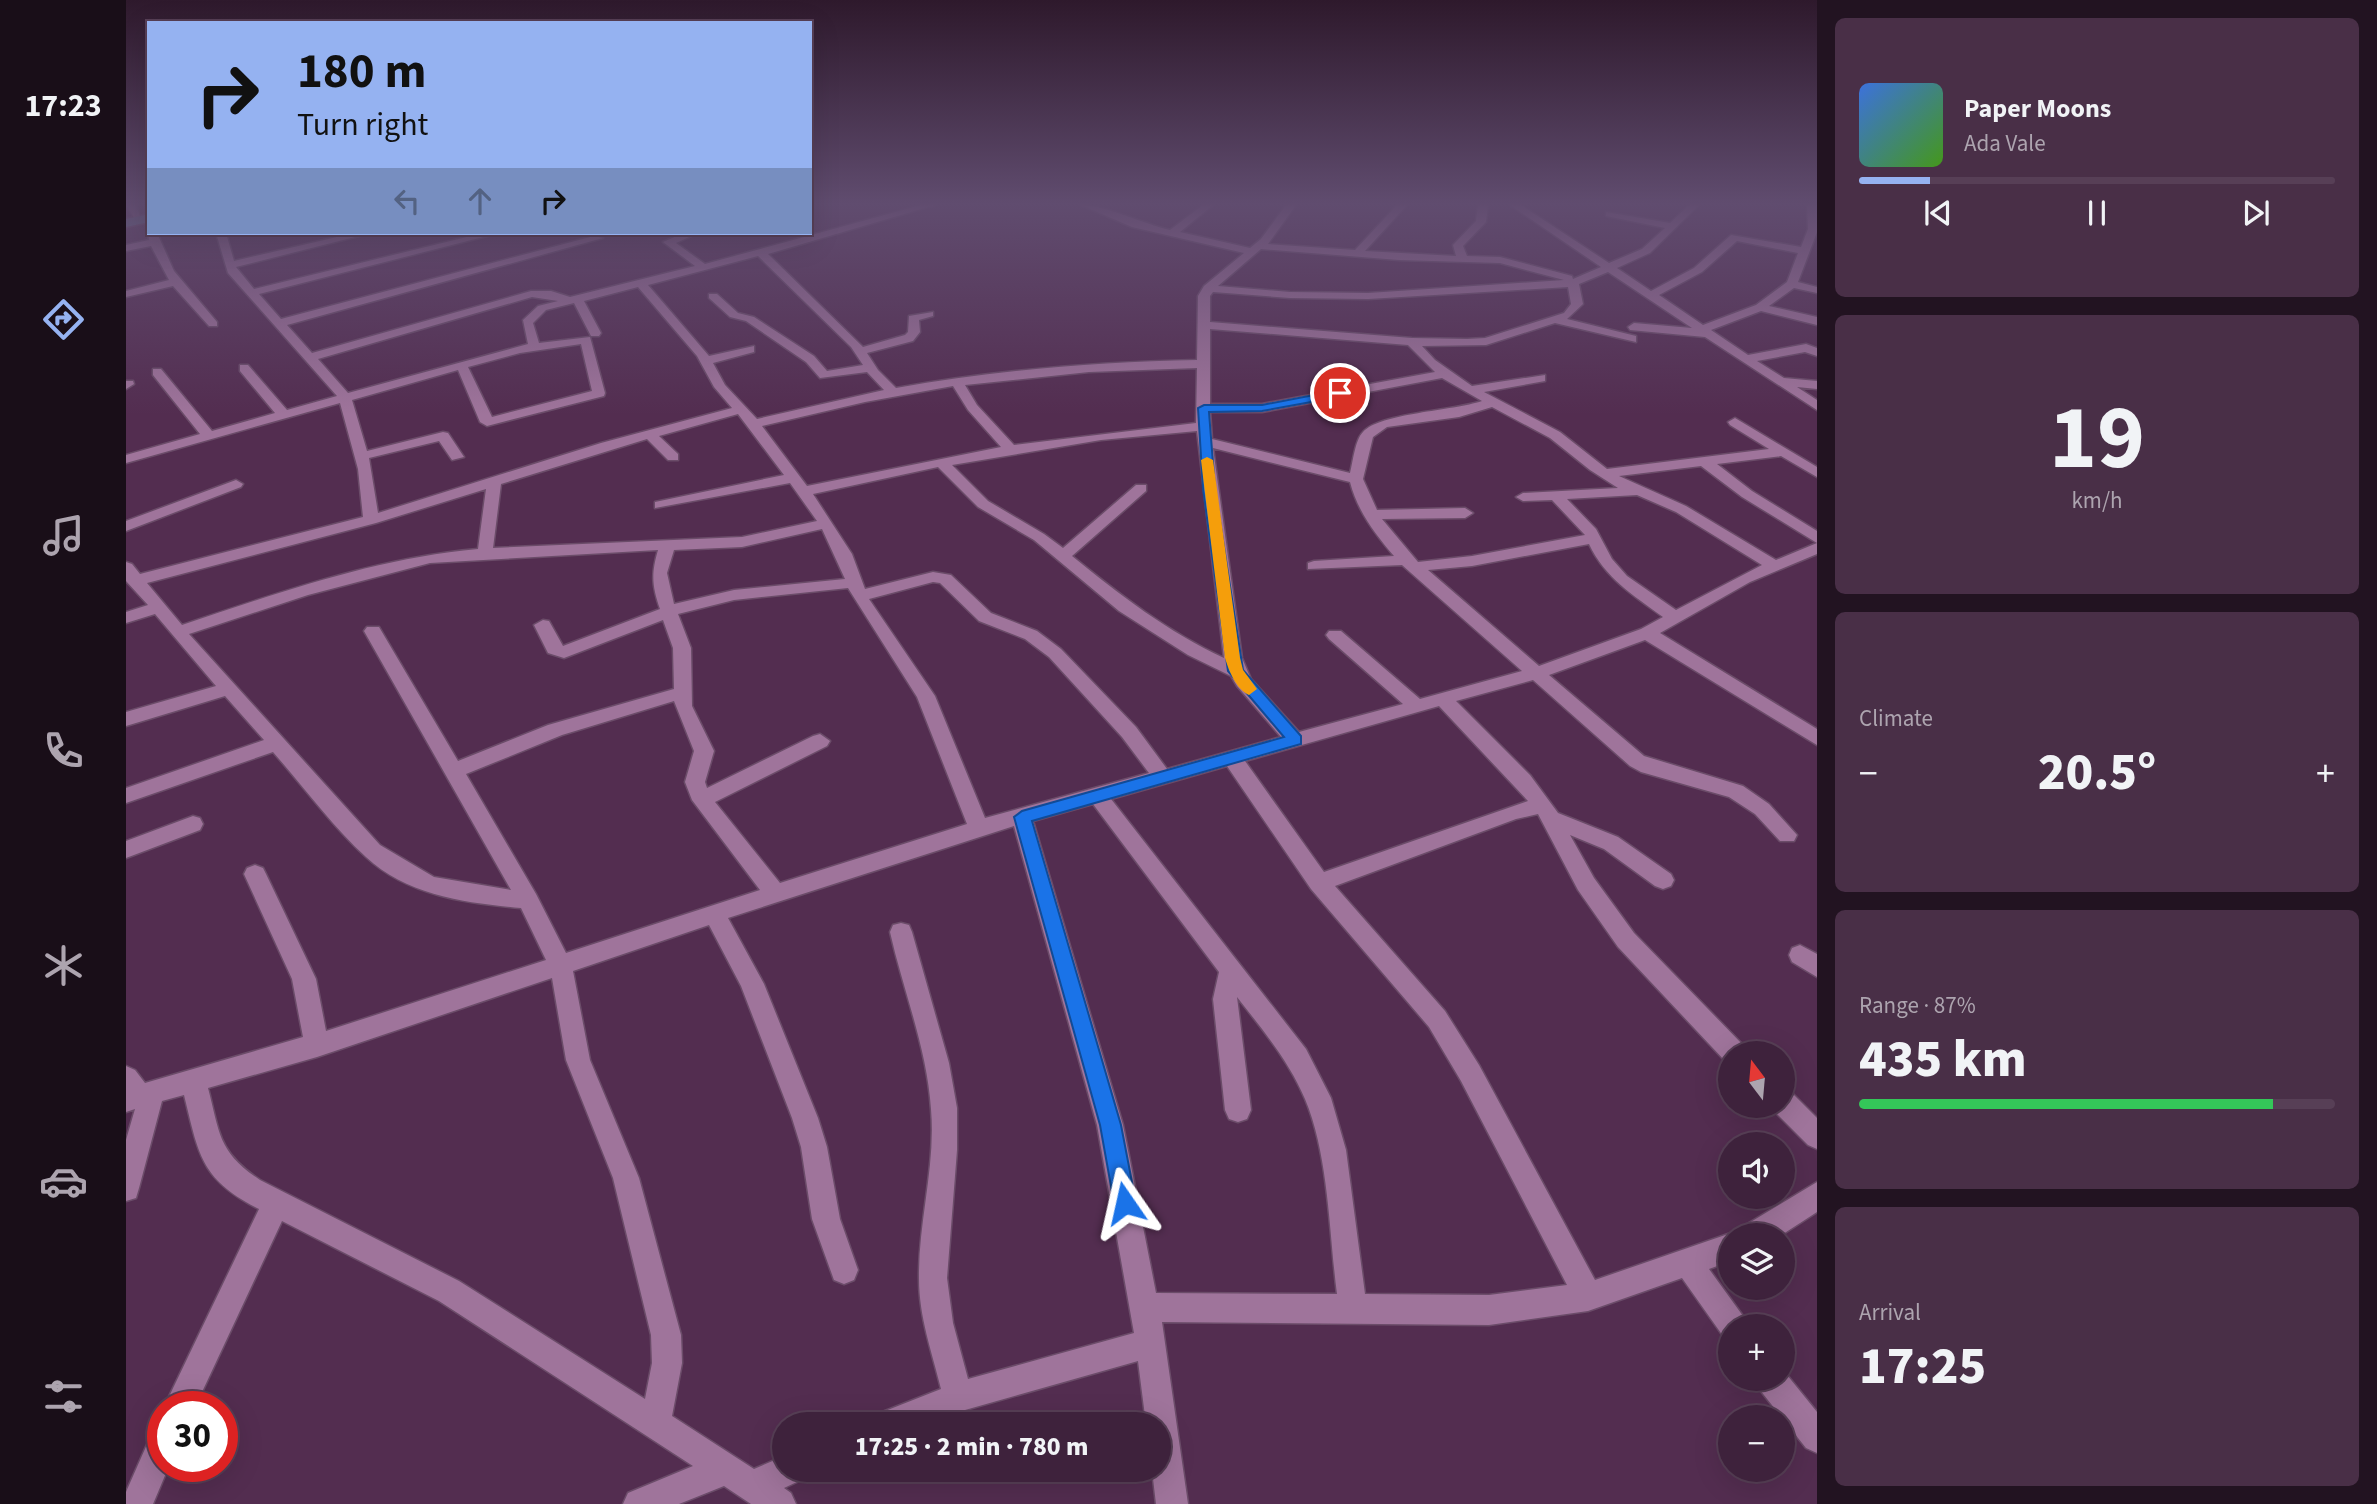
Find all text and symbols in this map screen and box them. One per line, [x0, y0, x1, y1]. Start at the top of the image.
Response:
text: 180 m [297, 37, 426, 107]
icon: right [182, 49, 273, 140]
text: 17:23 [24, 83, 102, 129]
text: Paper Moons [1964, 90, 2111, 127]
text: Turn right [297, 102, 428, 148]
text: Ada Vale [1964, 127, 2046, 160]
icon: left [388, 182, 426, 220]
icon: ahead [461, 182, 499, 220]
icon: right [534, 182, 572, 220]
icon: previous [1919, 194, 1957, 232]
icon: pause [2078, 194, 2116, 232]
icon: next [2237, 194, 2275, 232]
icon: directions [39, 295, 88, 344]
pin [1310, 363, 1370, 423]
icon: arrive [1321, 374, 1359, 412]
text: 19 [2049, 374, 2145, 503]
text: km/h [2071, 484, 2123, 517]
icon: music [39, 511, 88, 560]
text: Climate [1859, 702, 1933, 735]
icon: phone [39, 726, 88, 775]
text: 20.5° [2038, 736, 2156, 810]
text: − [1859, 747, 1878, 801]
text: + [2316, 747, 2335, 801]
icon: climate [39, 941, 88, 990]
text: Range · 87% [1859, 989, 1976, 1022]
text: 435 km [1859, 1023, 2027, 1097]
north arrow [1718, 1041, 1796, 1118]
map controls [1718, 1041, 1795, 1482]
button: sound [1718, 1132, 1795, 1209]
icon: car [39, 1157, 88, 1206]
position arrow [1088, 1166, 1162, 1240]
button: layers [1718, 1223, 1795, 1300]
text: Arrival [1859, 1296, 1921, 1329]
button: + [1718, 1314, 1795, 1391]
text: 17:25 [1859, 1330, 1986, 1404]
icon: filters [39, 1372, 88, 1421]
speed limit sign: 30 [147, 1391, 238, 1482]
button: − [1718, 1405, 1795, 1482]
text: 17:25 · 2 min · 780 m [855, 1428, 1088, 1465]

